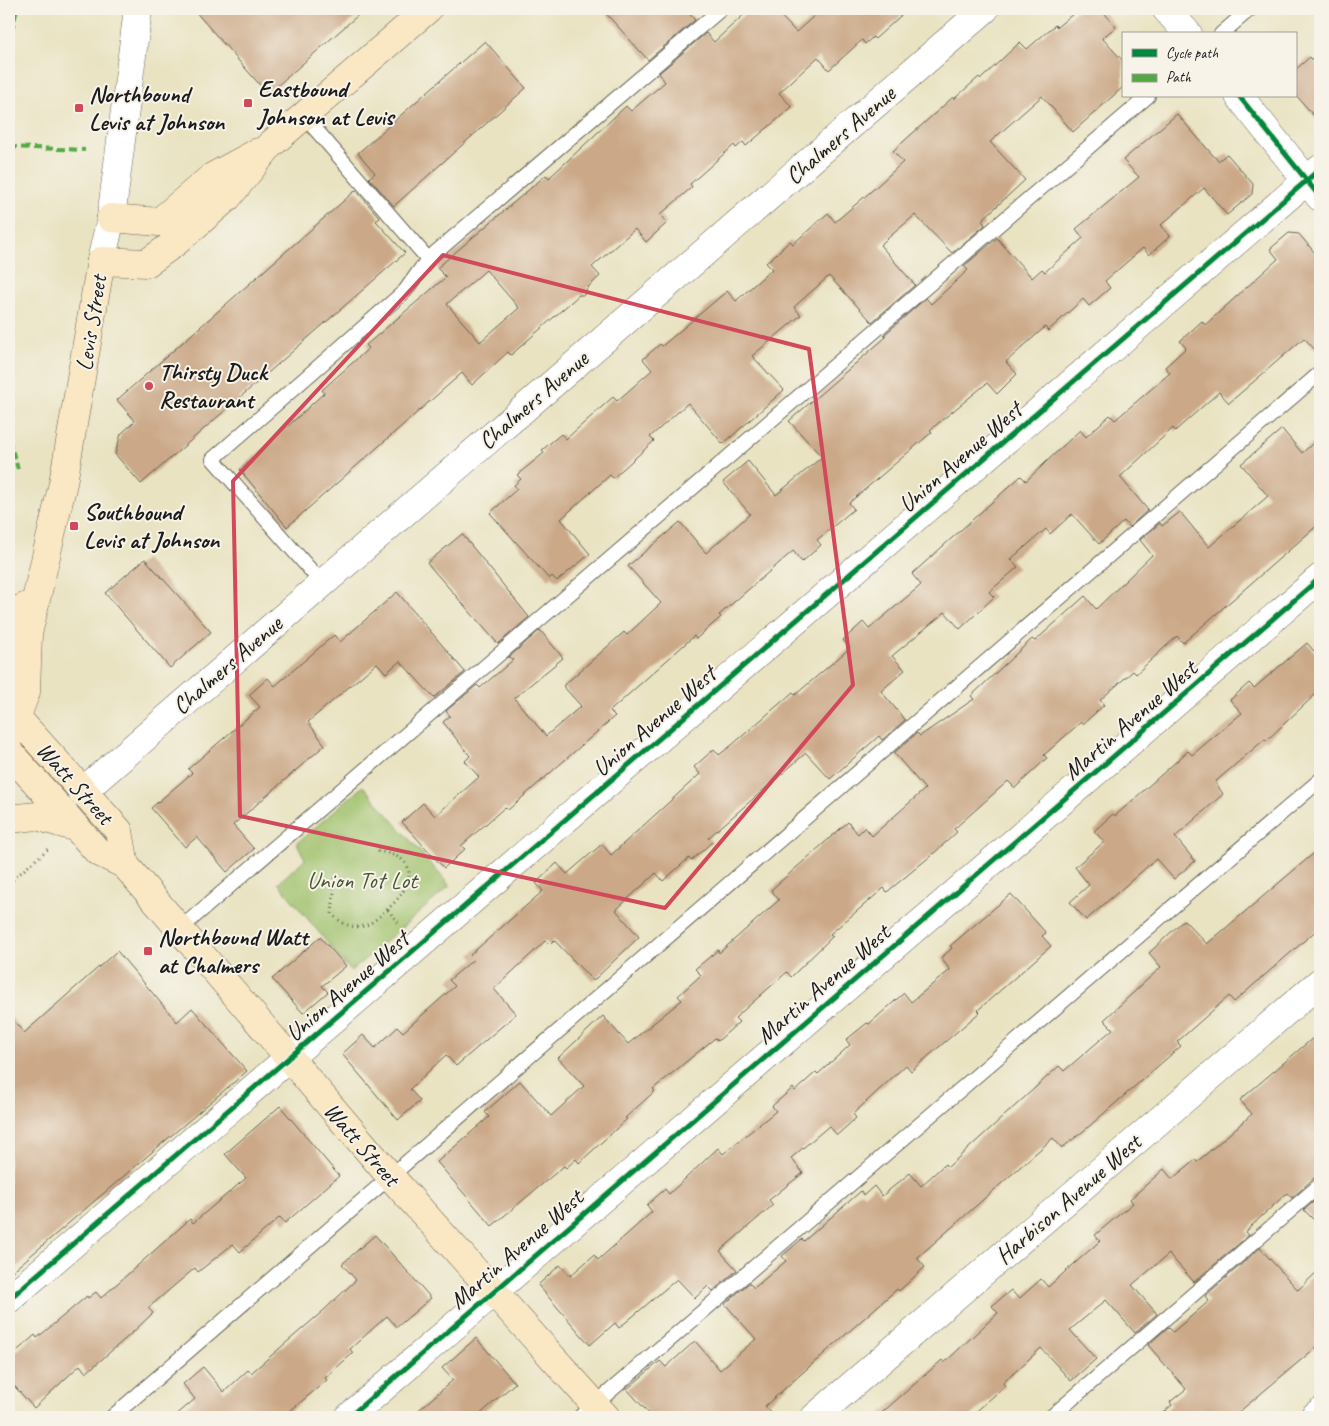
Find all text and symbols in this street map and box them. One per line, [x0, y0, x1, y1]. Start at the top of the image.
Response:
legend [1122, 32, 1296, 98]
text: Cycle path [1166, 44, 1218, 63]
text: Path [1166, 68, 1192, 87]
place label: Eastbound Johnson at Levis [256, 74, 396, 132]
street label: Chalmers Avenue [779, 78, 903, 191]
place label: Northbound Levis at Johnson [89, 79, 225, 137]
marker: Eastbound Johnson at Levis [242, 97, 254, 109]
marker: Northbound Levis at Johnson [73, 102, 85, 114]
street label: Levis Street [69, 271, 114, 373]
street label: Chalmers Avenue [472, 343, 596, 456]
place label: Thirsty Duck Restaurant [159, 357, 269, 415]
marker: Thirsty Duck Restaurant [143, 380, 155, 392]
street label: Union Avenue West [892, 393, 1030, 519]
place label: Southbound Levis at Johnson [84, 497, 220, 555]
marker: Southbound Levis at Johnson [68, 520, 80, 532]
street label: Chalmers Avenue [166, 608, 290, 721]
street label: Martin Avenue West [1057, 652, 1205, 786]
street label: Union Avenue West [586, 657, 724, 783]
street label: Watt Street [30, 735, 121, 832]
park label: Union Tot Lot [307, 865, 419, 895]
street label: Martin Avenue West [750, 916, 898, 1050]
place label: Northbound Watt at Chalmers [158, 922, 311, 980]
street label: Union Avenue West [279, 922, 417, 1048]
marker: Northbound Watt at Chalmers [142, 945, 154, 957]
street label: Watt Street [317, 1096, 408, 1194]
street label: Harbison Avenue West [989, 1126, 1149, 1270]
street label: Martin Avenue West [443, 1181, 591, 1315]

